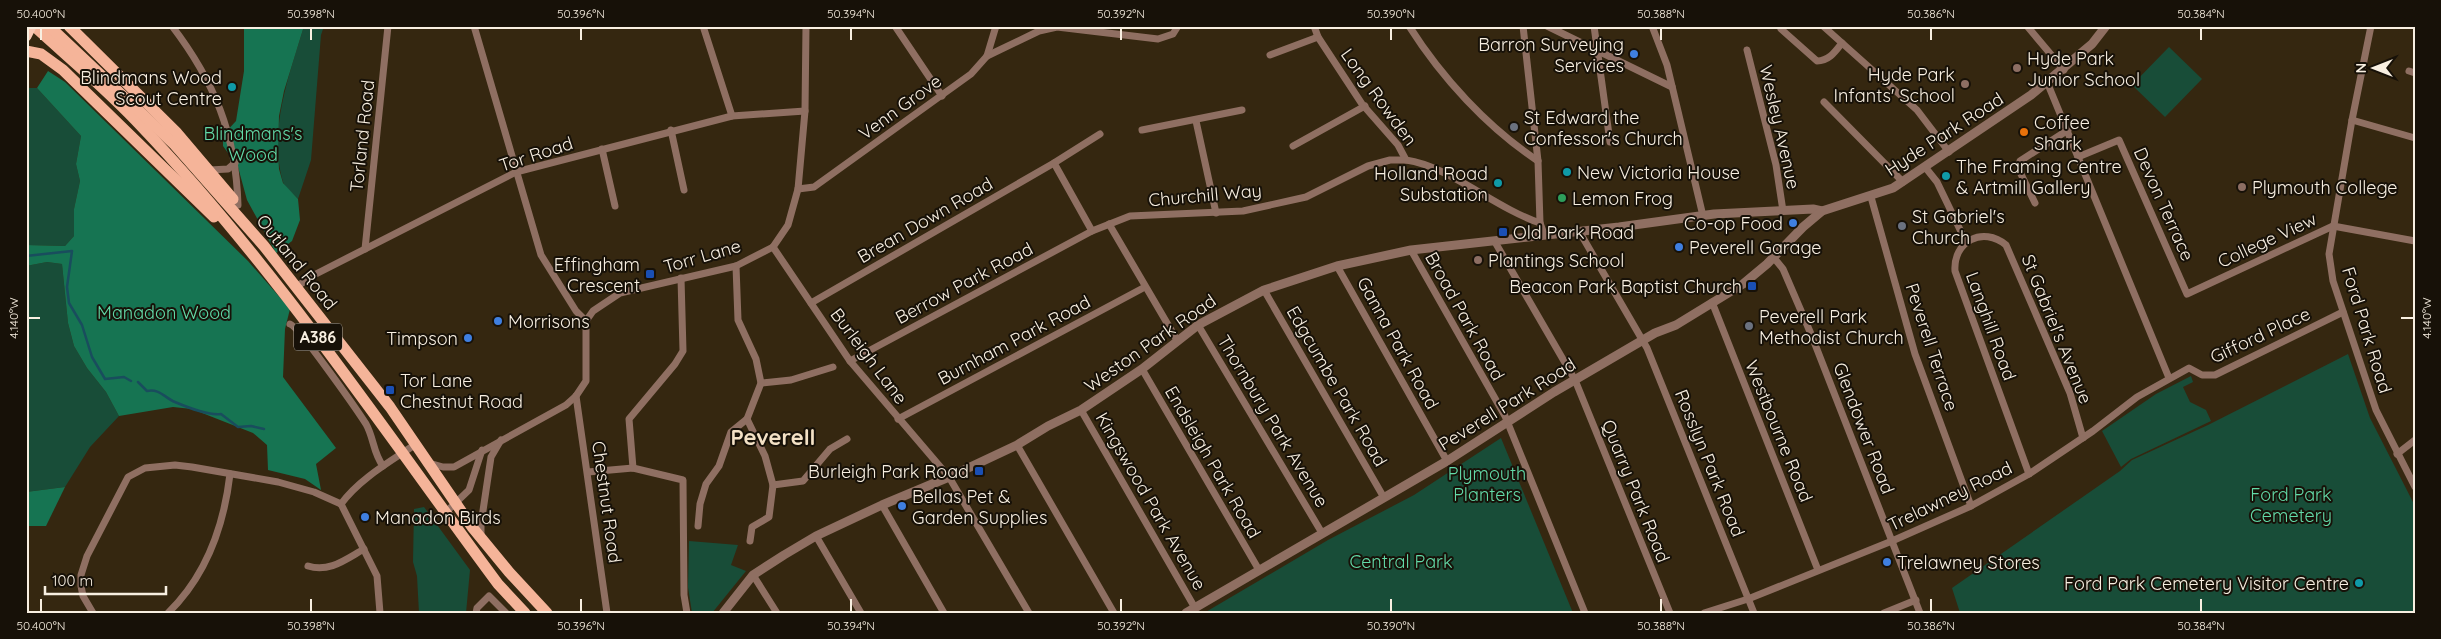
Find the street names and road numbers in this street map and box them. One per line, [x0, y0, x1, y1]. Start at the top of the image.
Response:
street label: Long Rowden [1336, 44, 1422, 150]
street label: Wesley Avenue [1755, 63, 1805, 191]
street label: Venn Grove [854, 69, 946, 145]
street label: Torland Road [345, 79, 379, 193]
street label: Hyde Park Road [1880, 87, 2008, 181]
street label: Tor Road [496, 131, 576, 177]
street label: Devon Terrace [2129, 144, 2199, 264]
street label: Brean Down Road [853, 172, 997, 268]
street label: Churchill Way [1147, 179, 1263, 211]
street label: College View [2214, 207, 2320, 273]
street label: Outland Road [252, 210, 342, 314]
street label: Torr Lane [661, 234, 743, 278]
street label: Berrow Park Road [891, 237, 1037, 329]
street label: Broad Park Road [1420, 248, 1510, 384]
street label: St Gabriel's Avenue [2017, 251, 2097, 407]
street label: Ford Park Road [2337, 264, 2397, 396]
street label: Langhill Road [1961, 268, 2021, 384]
street label: Ganna Park Road [1352, 273, 1444, 413]
street label: Peverell Terrace [1901, 280, 1963, 414]
street label: Weston Park Road [1080, 289, 1220, 397]
street label: Burnham Park Road [934, 290, 1094, 390]
street label: Edgcumbe Park Road [1282, 302, 1392, 470]
street label: Gifford Place [2206, 302, 2314, 368]
street label: Burleigh Lane [825, 303, 913, 409]
road number: A386 [294, 324, 342, 351]
street label: Thornbury Park Avenue [1212, 331, 1334, 511]
street label: Peverell Park Road [1434, 352, 1580, 456]
street label: Westbourne Road [1740, 357, 1818, 505]
street label: Glendower Road [1828, 359, 1900, 497]
street label: Endsleigh Park Road [1160, 382, 1266, 542]
street label: Rosslyn Park Road [1670, 386, 1750, 540]
street label: Kingswood Park Avenue [1091, 408, 1211, 594]
street label: Quarry Park Road [1597, 416, 1675, 566]
street label: Chestnut Road [587, 439, 627, 565]
street label: Trelawney Road [1884, 456, 2016, 536]

